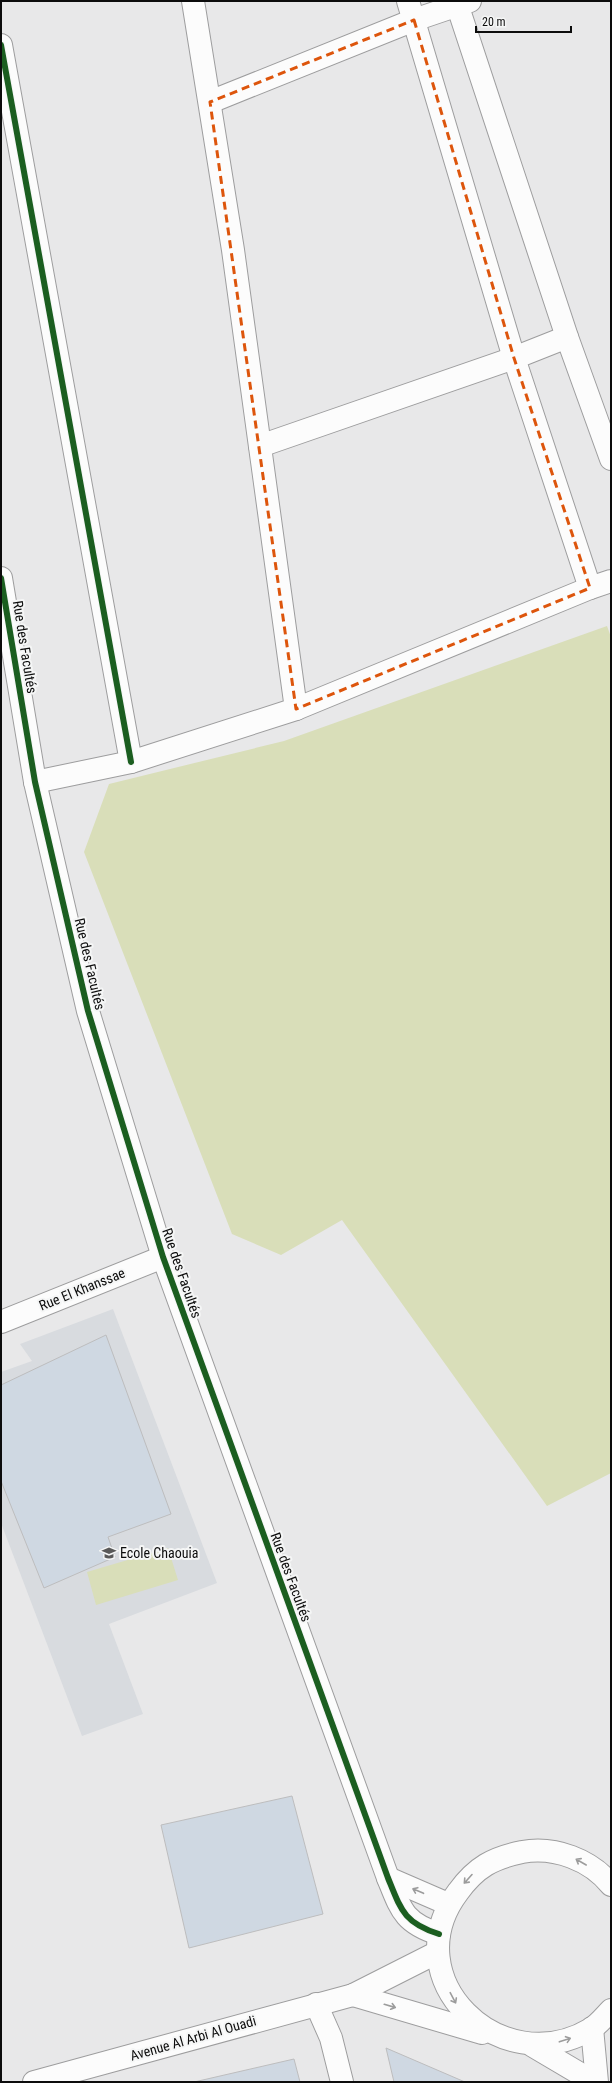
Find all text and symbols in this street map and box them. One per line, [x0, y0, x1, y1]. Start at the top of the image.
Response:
scale bar [476, 8, 571, 34]
text: 20 m [482, 15, 506, 29]
street label: Rue des Facultés [10, 599, 40, 695]
street label: Rue des Facultés [72, 916, 108, 1012]
street label: Rue des Facultés [159, 1226, 205, 1320]
street label: Rue El Khanssae [37, 1264, 128, 1314]
street label: Rue des Facultés [267, 1530, 315, 1624]
school or university icon: Ecole Chaouia [101, 1545, 117, 1561]
place label: Ecole Chaouia [120, 1545, 198, 1561]
one-way arrow [575, 1857, 587, 1865]
one-way arrow [463, 1874, 473, 1884]
one-way arrow [412, 1887, 424, 1894]
one-way arrow [449, 1991, 457, 2003]
one-way arrow [383, 2003, 396, 2010]
street label: Avenue Al Arbi Al Ouadi [128, 2012, 258, 2064]
one-way arrow [558, 2036, 571, 2043]

